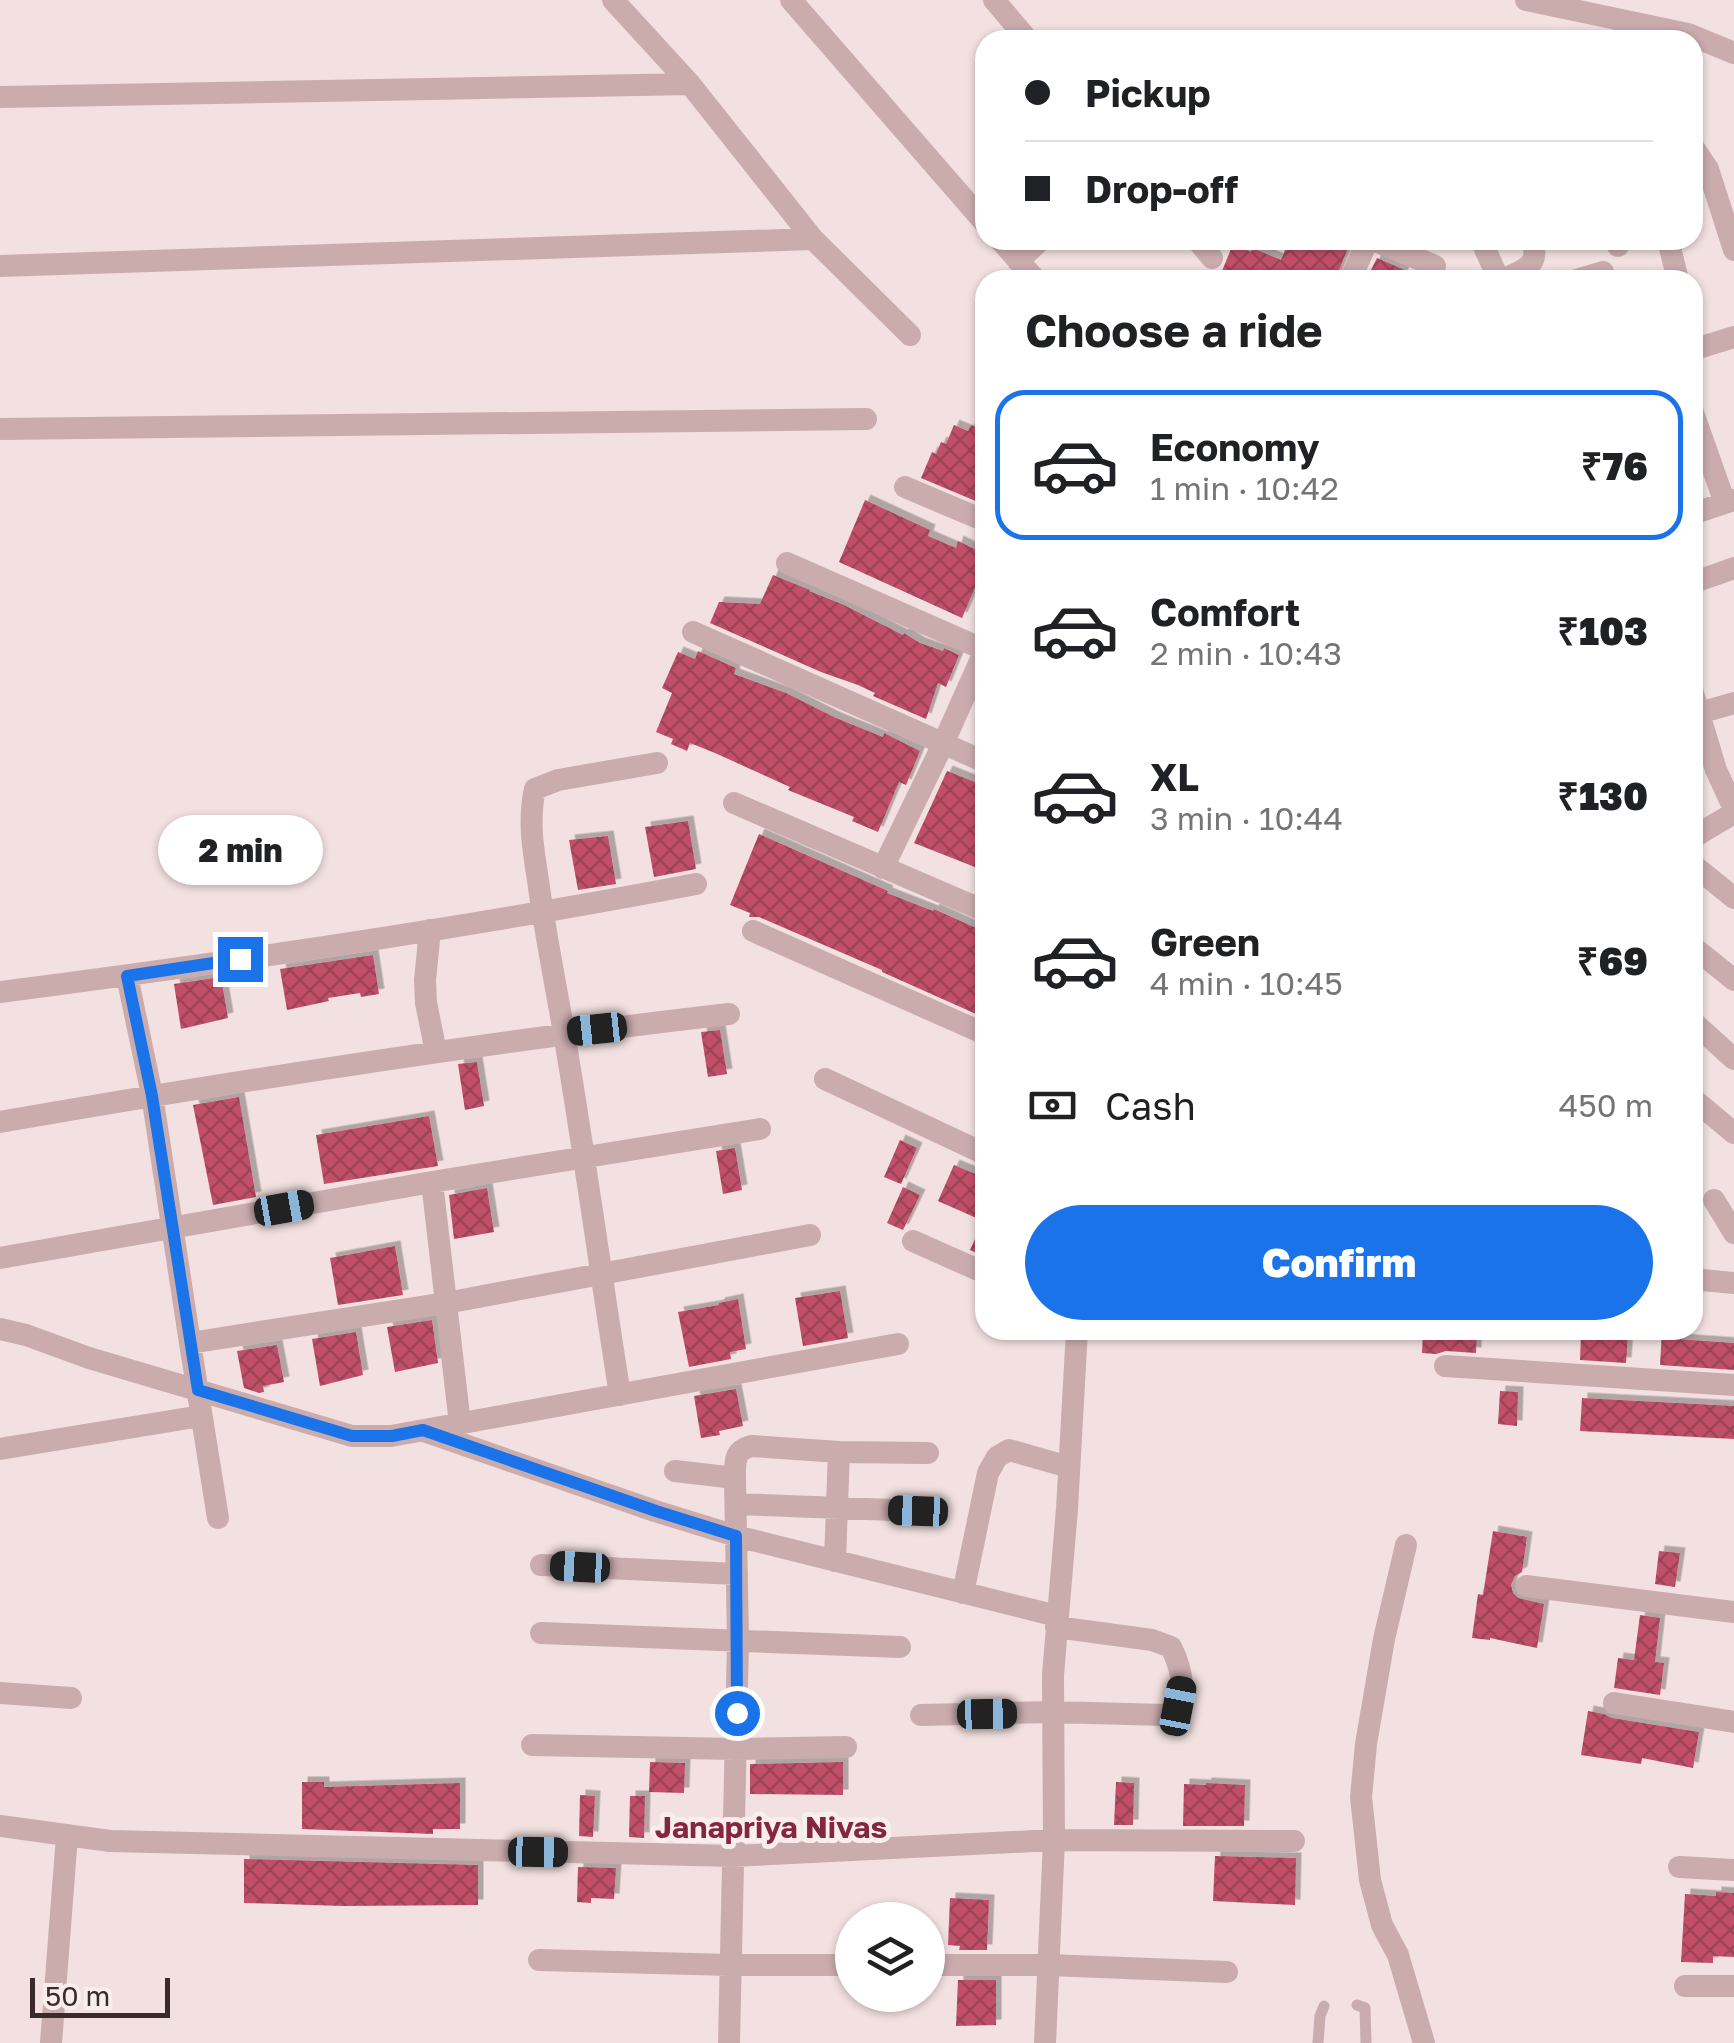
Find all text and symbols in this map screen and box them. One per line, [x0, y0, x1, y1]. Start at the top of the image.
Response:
text: Pickup [1085, 70, 1211, 115]
text: Drop-off [1085, 166, 1238, 211]
text: Choose a ride [1025, 303, 1323, 357]
icon: car [1030, 420, 1120, 510]
text: Economy [1150, 424, 1319, 469]
text: ₹76 [1581, 443, 1648, 488]
text: 1 min · 10:42 [1150, 469, 1339, 507]
icon: car [1030, 585, 1120, 675]
text: Comfort [1150, 589, 1300, 634]
text: ₹103 [1557, 608, 1648, 653]
text: 2 min · 10:43 [1150, 634, 1342, 672]
icon: car [1030, 750, 1120, 840]
text: XL [1150, 754, 1199, 799]
text: ₹130 [1557, 773, 1648, 818]
text: 3 min · 10:44 [1150, 799, 1343, 837]
callout: 2 min [158, 814, 322, 884]
text: 2 min [198, 831, 283, 869]
icon: car [1030, 915, 1120, 1005]
text: Green [1150, 919, 1260, 964]
route end [218, 937, 263, 982]
text: ₹69 [1577, 938, 1648, 983]
text: 4 min · 10:45 [1150, 964, 1343, 1002]
car [566, 1011, 628, 1047]
icon: cash [1025, 1078, 1080, 1133]
text: Cash [1105, 1083, 1196, 1128]
text: 450 m [1559, 1086, 1653, 1124]
car [252, 1188, 316, 1228]
button: Confirm [1025, 1205, 1653, 1320]
car [887, 1495, 949, 1527]
car [549, 1550, 611, 1584]
car [1158, 1674, 1198, 1738]
route start [715, 1691, 760, 1736]
car [957, 1698, 1017, 1730]
district label: Janapriya Nivas [655, 1809, 887, 1845]
car [508, 1836, 568, 1868]
map controls [835, 1902, 945, 2012]
button: layers [835, 1902, 945, 2012]
scale bar [30, 1973, 170, 2018]
text: 50 m [45, 1979, 110, 2012]

